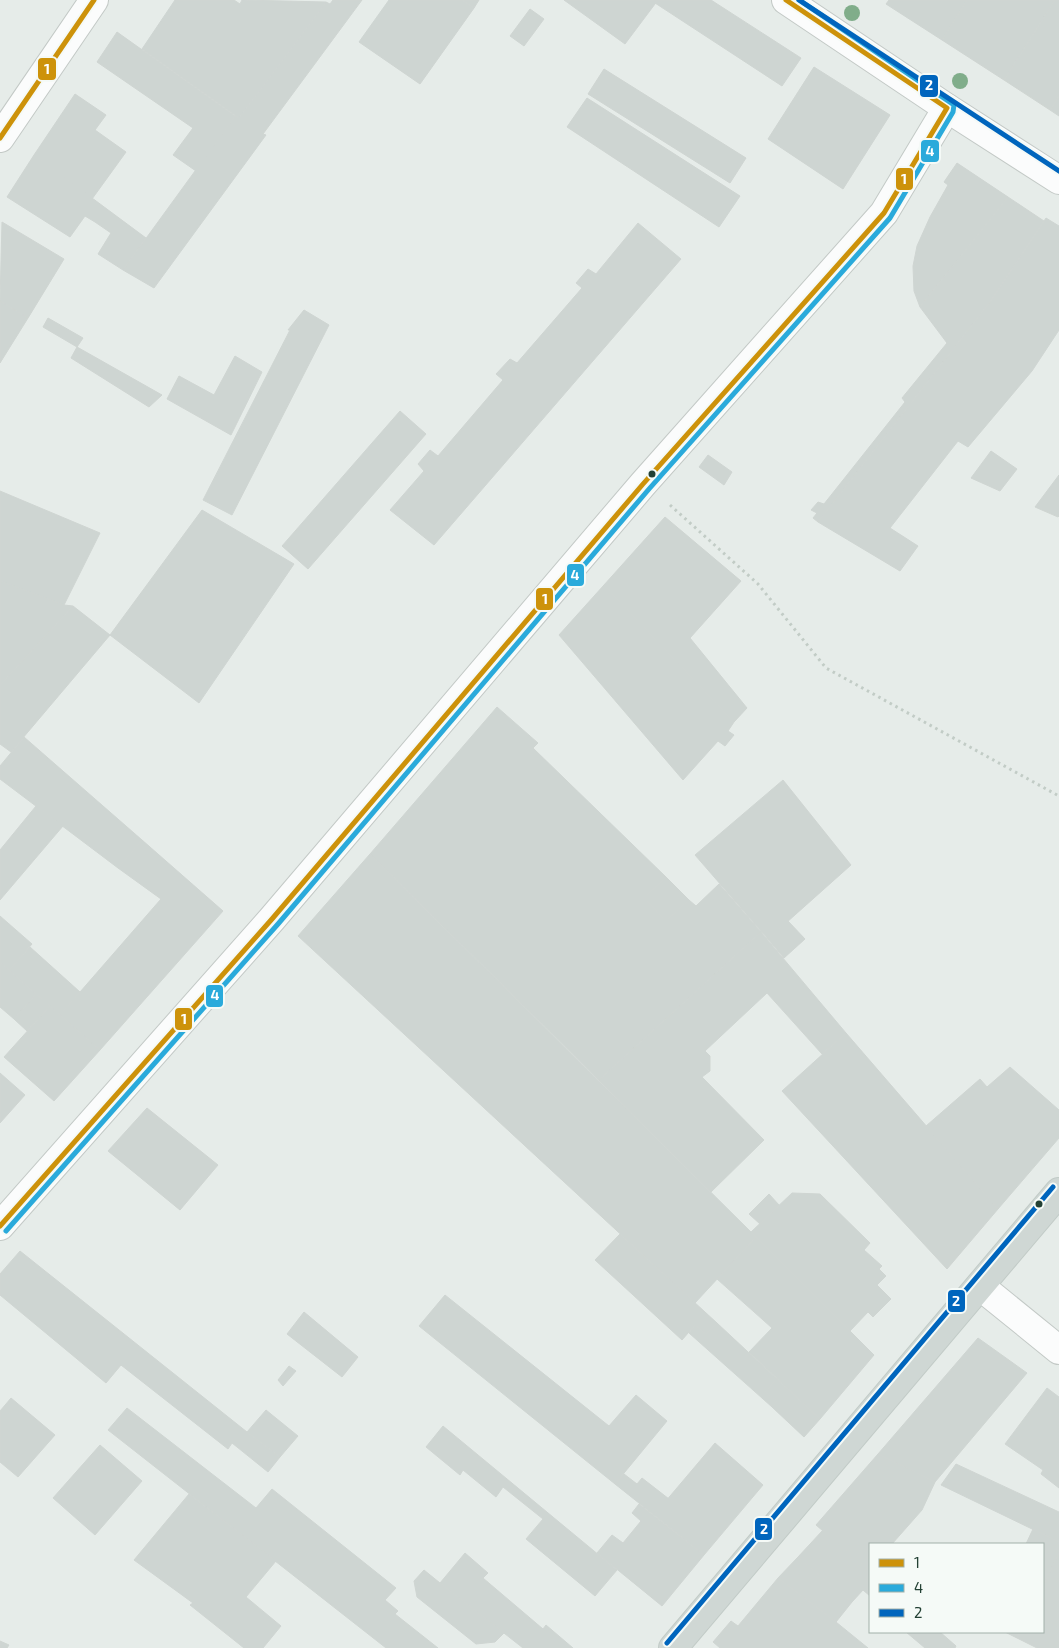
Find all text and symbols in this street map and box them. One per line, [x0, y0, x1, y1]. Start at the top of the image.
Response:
line badge: 1 [37, 57, 57, 81]
text: 1 [44, 60, 50, 77]
line badge: 2 [919, 74, 939, 98]
text: 2 [925, 76, 933, 93]
line badge: 4 [920, 139, 940, 163]
text: 4 [926, 142, 935, 159]
line badge: 1 [895, 167, 914, 191]
text: 1 [901, 170, 907, 187]
unlabelled marker [647, 469, 657, 479]
line badge: 4 [566, 563, 585, 587]
text: 4 [571, 566, 580, 583]
line badge: 1 [535, 587, 554, 611]
text: 1 [542, 590, 548, 607]
line badge: 4 [205, 984, 224, 1008]
text: 4 [211, 986, 220, 1003]
line badge: 1 [174, 1007, 193, 1031]
text: 1 [181, 1010, 187, 1027]
unlabelled marker [1034, 1199, 1044, 1209]
line badge: 2 [947, 1289, 966, 1313]
text: 2 [952, 1292, 960, 1309]
line badge: 2 [754, 1517, 773, 1541]
text: 2 [760, 1520, 768, 1537]
legend [869, 1543, 1044, 1633]
text: 1 [914, 1553, 920, 1571]
text: 4 [914, 1578, 923, 1596]
text: 2 [914, 1603, 922, 1621]

